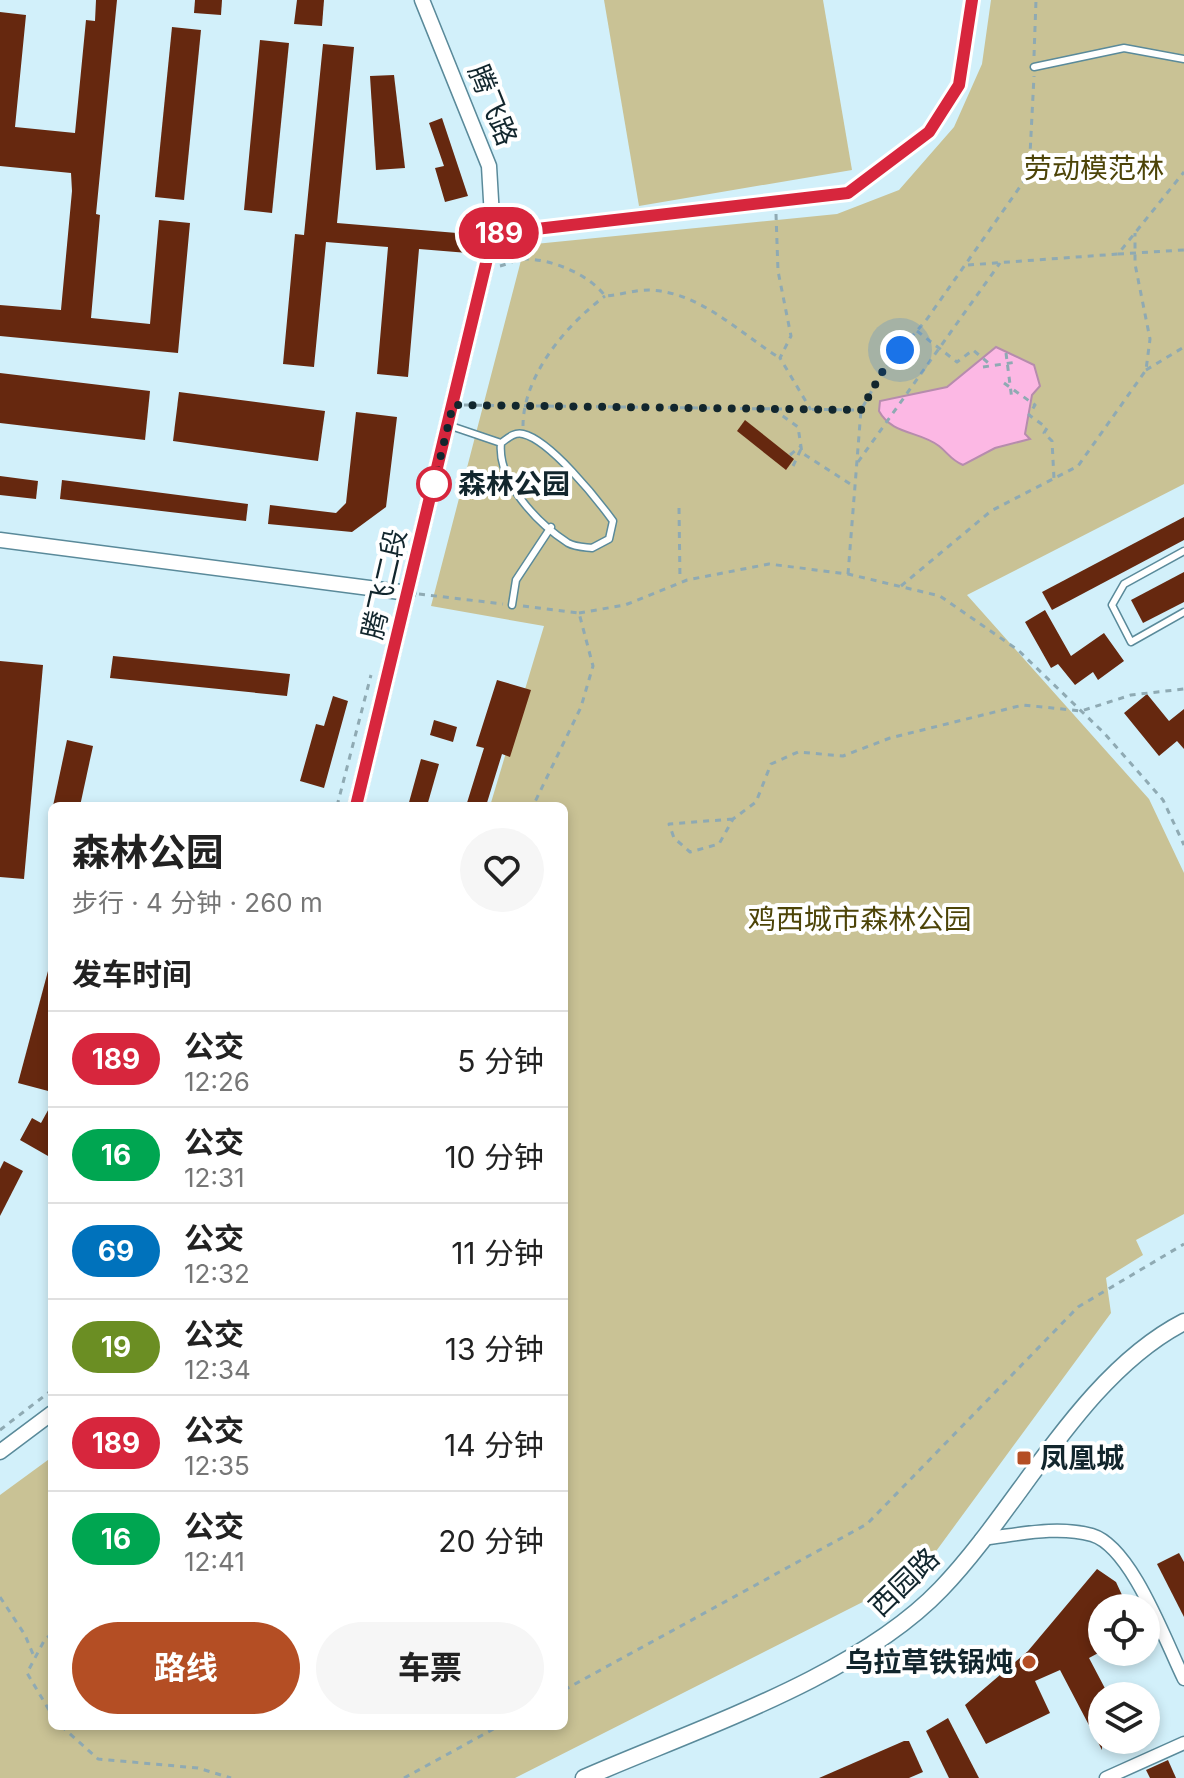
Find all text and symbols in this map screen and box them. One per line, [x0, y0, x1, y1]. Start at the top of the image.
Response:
street label: 腾飞路 [462, 60, 524, 150]
park label: 劳动模范林 [1024, 151, 1164, 185]
line badge: 189 [453, 207, 545, 259]
text: 189 [475, 216, 523, 250]
your location [880, 330, 920, 370]
marker: 森林公园 [417, 467, 451, 501]
place label: 森林公园 [458, 467, 570, 501]
street label: 腾飞二段 [355, 526, 413, 642]
button: heart [460, 828, 544, 912]
text: 森林公园 [72, 829, 224, 875]
text: 步行 · 4 分钟 · 260 m [72, 887, 323, 918]
park label: 鸡西城市森林公园 [748, 902, 972, 936]
text: 发车时间 [72, 956, 192, 992]
text: 公交 [184, 1028, 244, 1064]
text: 189 [92, 1042, 140, 1076]
text: 5 分钟 [457, 1043, 544, 1079]
text: 12:26 [184, 1066, 250, 1097]
text: 公交 [184, 1124, 244, 1160]
text: 16 [101, 1138, 131, 1172]
text: 10 分钟 [444, 1139, 544, 1175]
text: 12:31 [184, 1162, 245, 1193]
text: 公交 [184, 1220, 244, 1256]
text: 69 [98, 1234, 134, 1268]
text: 11 分钟 [451, 1235, 544, 1271]
text: 12:32 [184, 1258, 250, 1289]
text: 公交 [184, 1316, 244, 1352]
text: 19 [101, 1330, 131, 1364]
text: 13 分钟 [445, 1331, 544, 1367]
text: 12:34 [184, 1354, 251, 1385]
text: 公交 [184, 1412, 244, 1448]
text: 189 [92, 1426, 140, 1460]
text: 14 分钟 [444, 1427, 544, 1463]
place label: 凤凰城 [1040, 1441, 1124, 1475]
marker: 凤凰城 [1015, 1449, 1033, 1467]
text: 12:35 [184, 1450, 250, 1481]
text: 公交 [184, 1508, 244, 1544]
text: 16 [101, 1522, 131, 1556]
text: 20 分钟 [438, 1523, 544, 1559]
street label: 西园路 [862, 1541, 946, 1623]
text: 12:41 [184, 1546, 245, 1577]
map controls [1088, 1594, 1160, 1754]
button: locate [1088, 1594, 1160, 1666]
button: 路线 [72, 1622, 300, 1714]
button: 车票 [316, 1622, 544, 1714]
place label: 乌拉草铁锅炖 [845, 1645, 1013, 1679]
marker: 乌拉草铁锅炖 [1020, 1653, 1038, 1671]
button: layers [1088, 1682, 1160, 1754]

